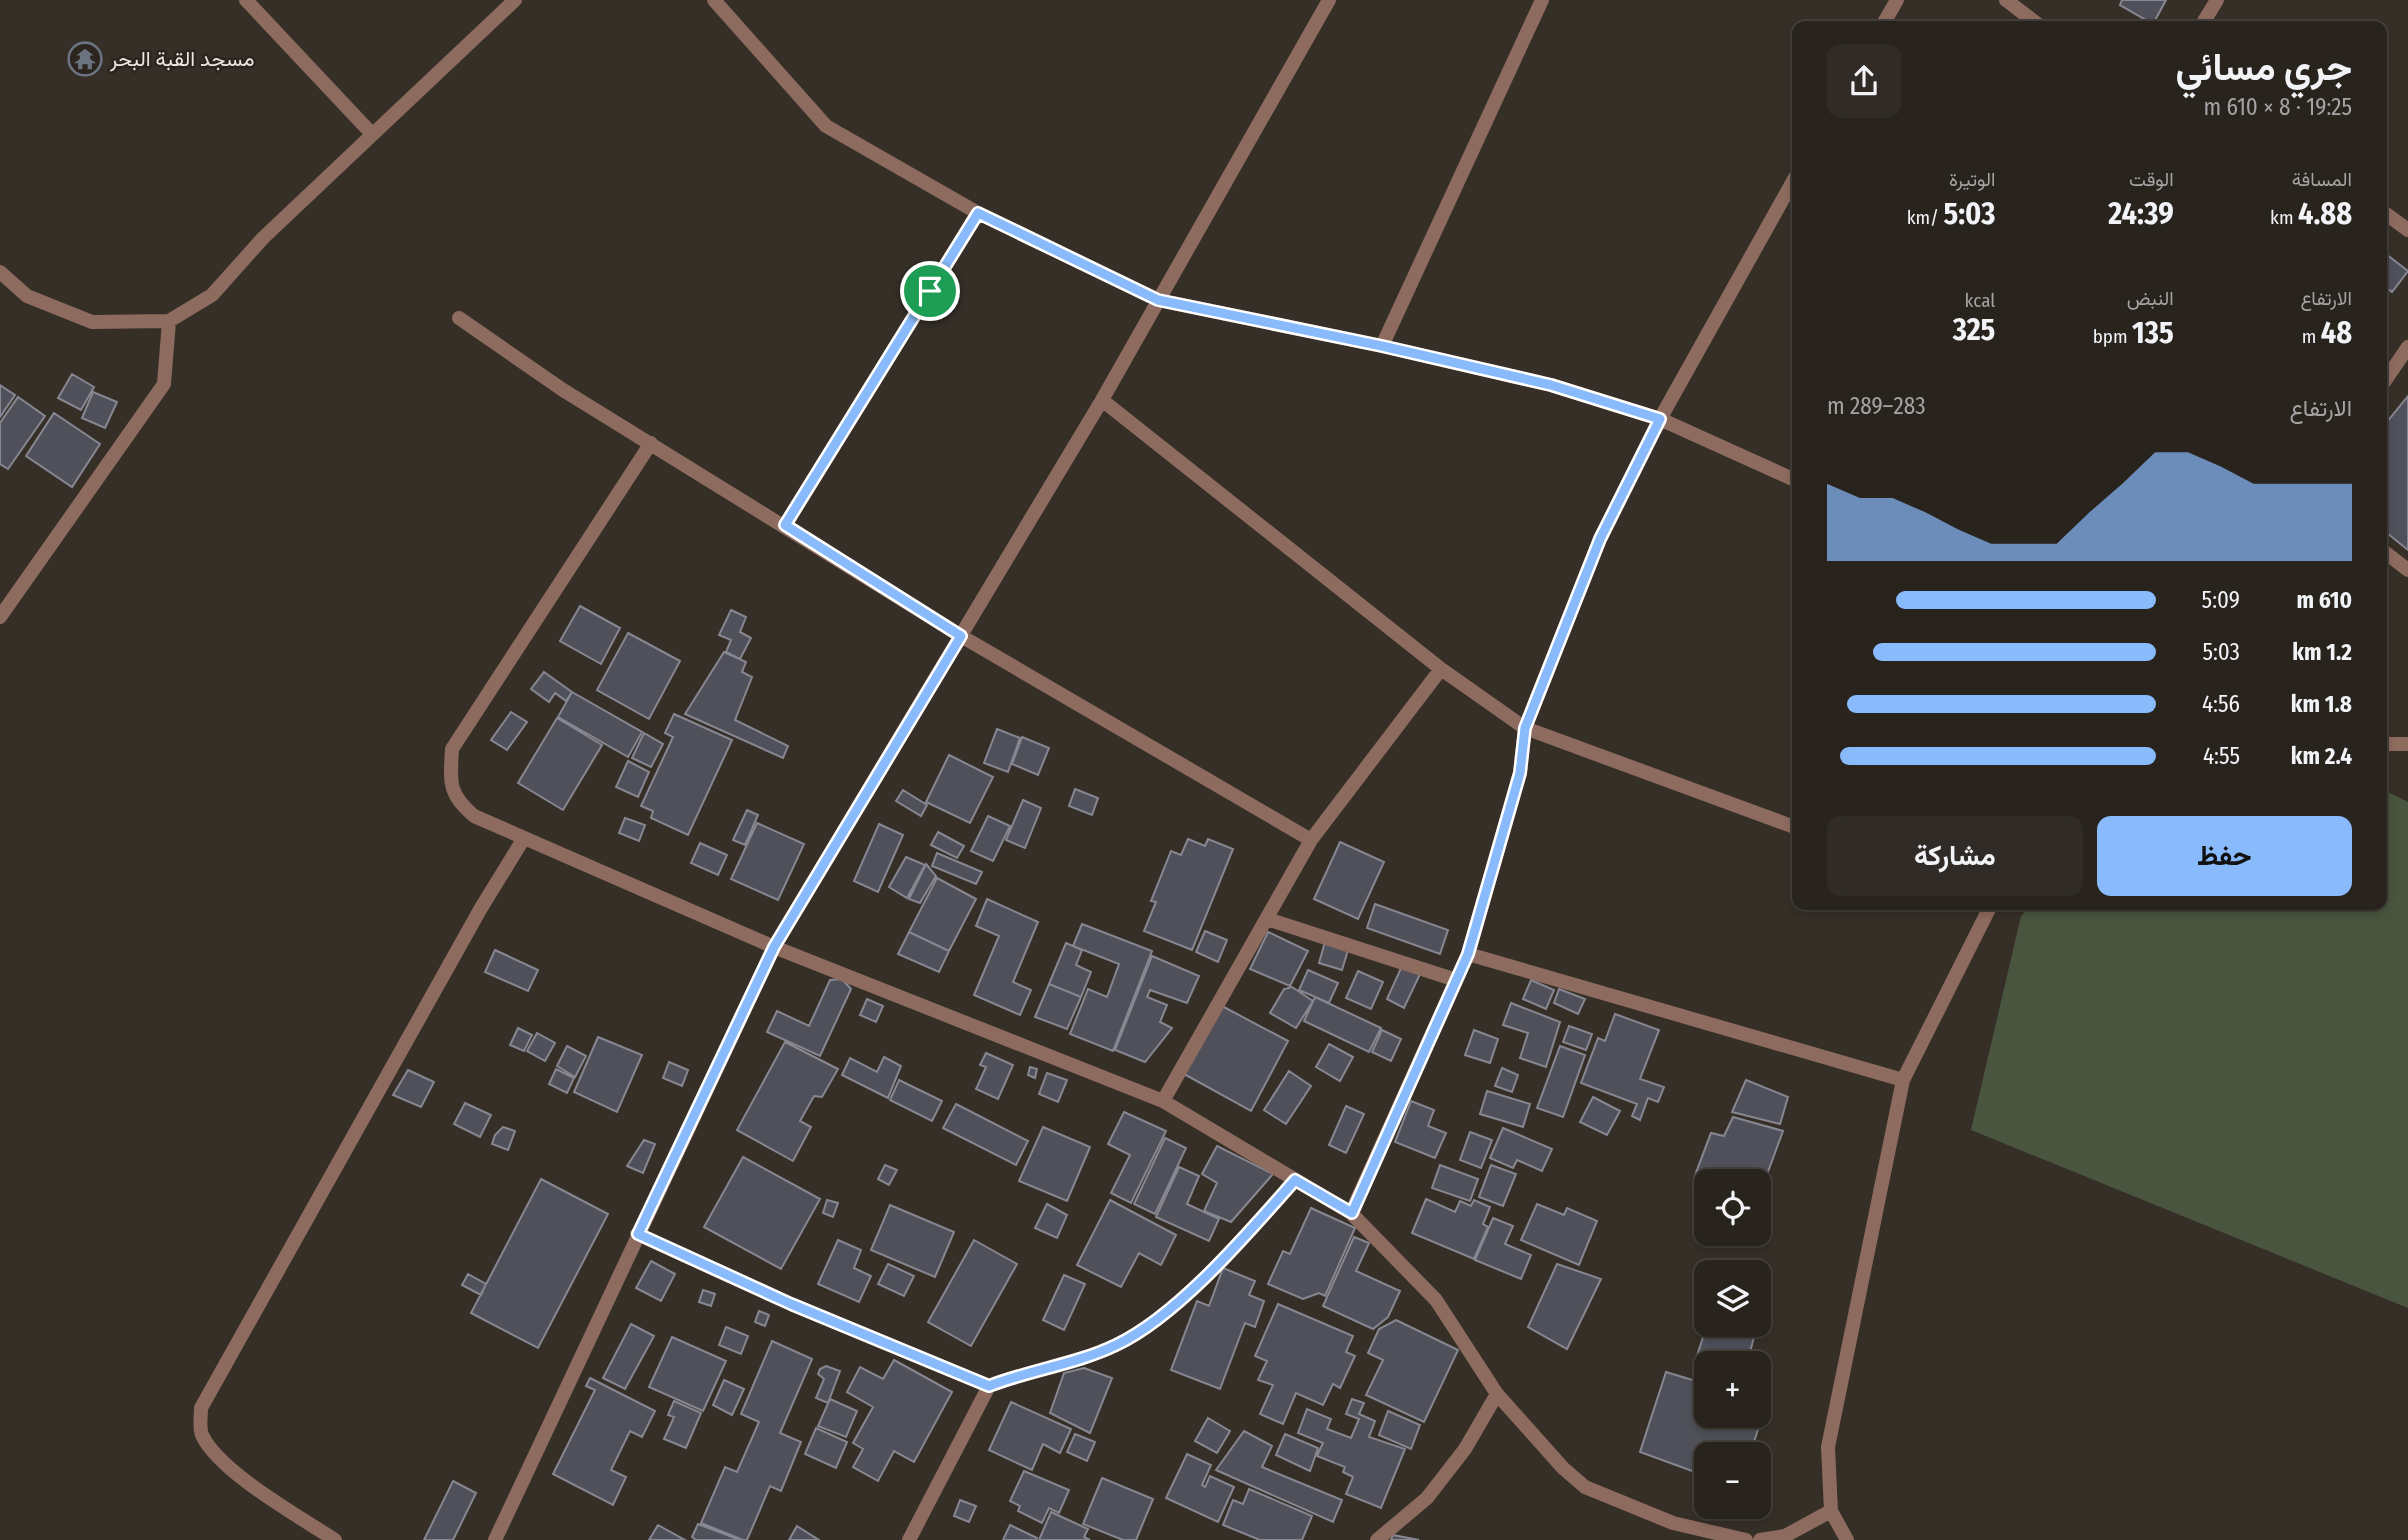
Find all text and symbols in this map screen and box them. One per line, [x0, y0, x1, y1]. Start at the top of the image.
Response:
temple icon: مسجد القبة البحر [66, 40, 104, 78]
button: share [1827, 44, 1901, 118]
text: جري مسائي [2176, 44, 2352, 90]
place label: مسجد القبة البحر [109, 46, 254, 72]
text: 19:25 · 8 × 610 m [2203, 93, 2352, 121]
text: الوتيرة [1949, 168, 1995, 191]
text: الوقت [2129, 168, 2174, 191]
text: المسافة [2292, 168, 2352, 191]
text: 5:03 [1943, 196, 1995, 232]
text: 24:39 [2108, 196, 2174, 232]
text: 4.88 [2298, 196, 2352, 232]
text: /km [1907, 206, 1943, 229]
text: km [2270, 206, 2298, 229]
pin [900, 261, 960, 321]
icon: arrive [911, 272, 949, 310]
text: النبض [2127, 287, 2174, 310]
text: الارتفاع [2300, 287, 2352, 310]
text: kcal [1965, 289, 1995, 312]
text: 325 [1953, 312, 1995, 348]
text: 135 [2132, 315, 2174, 351]
text: 48 [2321, 315, 2352, 351]
text: bpm [2093, 325, 2132, 348]
text: m [2302, 325, 2321, 348]
text: 283–289 m [1827, 392, 1926, 420]
text: الارتفاع [2290, 394, 2352, 422]
text: 5:09 [2202, 586, 2240, 614]
text: 610 m [2296, 586, 2352, 614]
text: 5:03 [2202, 638, 2240, 666]
text: 1.2 km [2292, 638, 2352, 666]
text: 4:56 [2202, 690, 2240, 718]
text: 1.8 km [2291, 690, 2352, 718]
text: 4:55 [2203, 742, 2240, 770]
text: 2.4 km [2291, 742, 2352, 770]
button: مشاركة [1827, 816, 2083, 896]
button: حفظ [2097, 816, 2352, 896]
map controls [1694, 1169, 1771, 1519]
button: locate [1694, 1169, 1771, 1246]
button: layers [1694, 1260, 1771, 1337]
button: + [1694, 1351, 1771, 1428]
button: − [1694, 1442, 1771, 1519]

